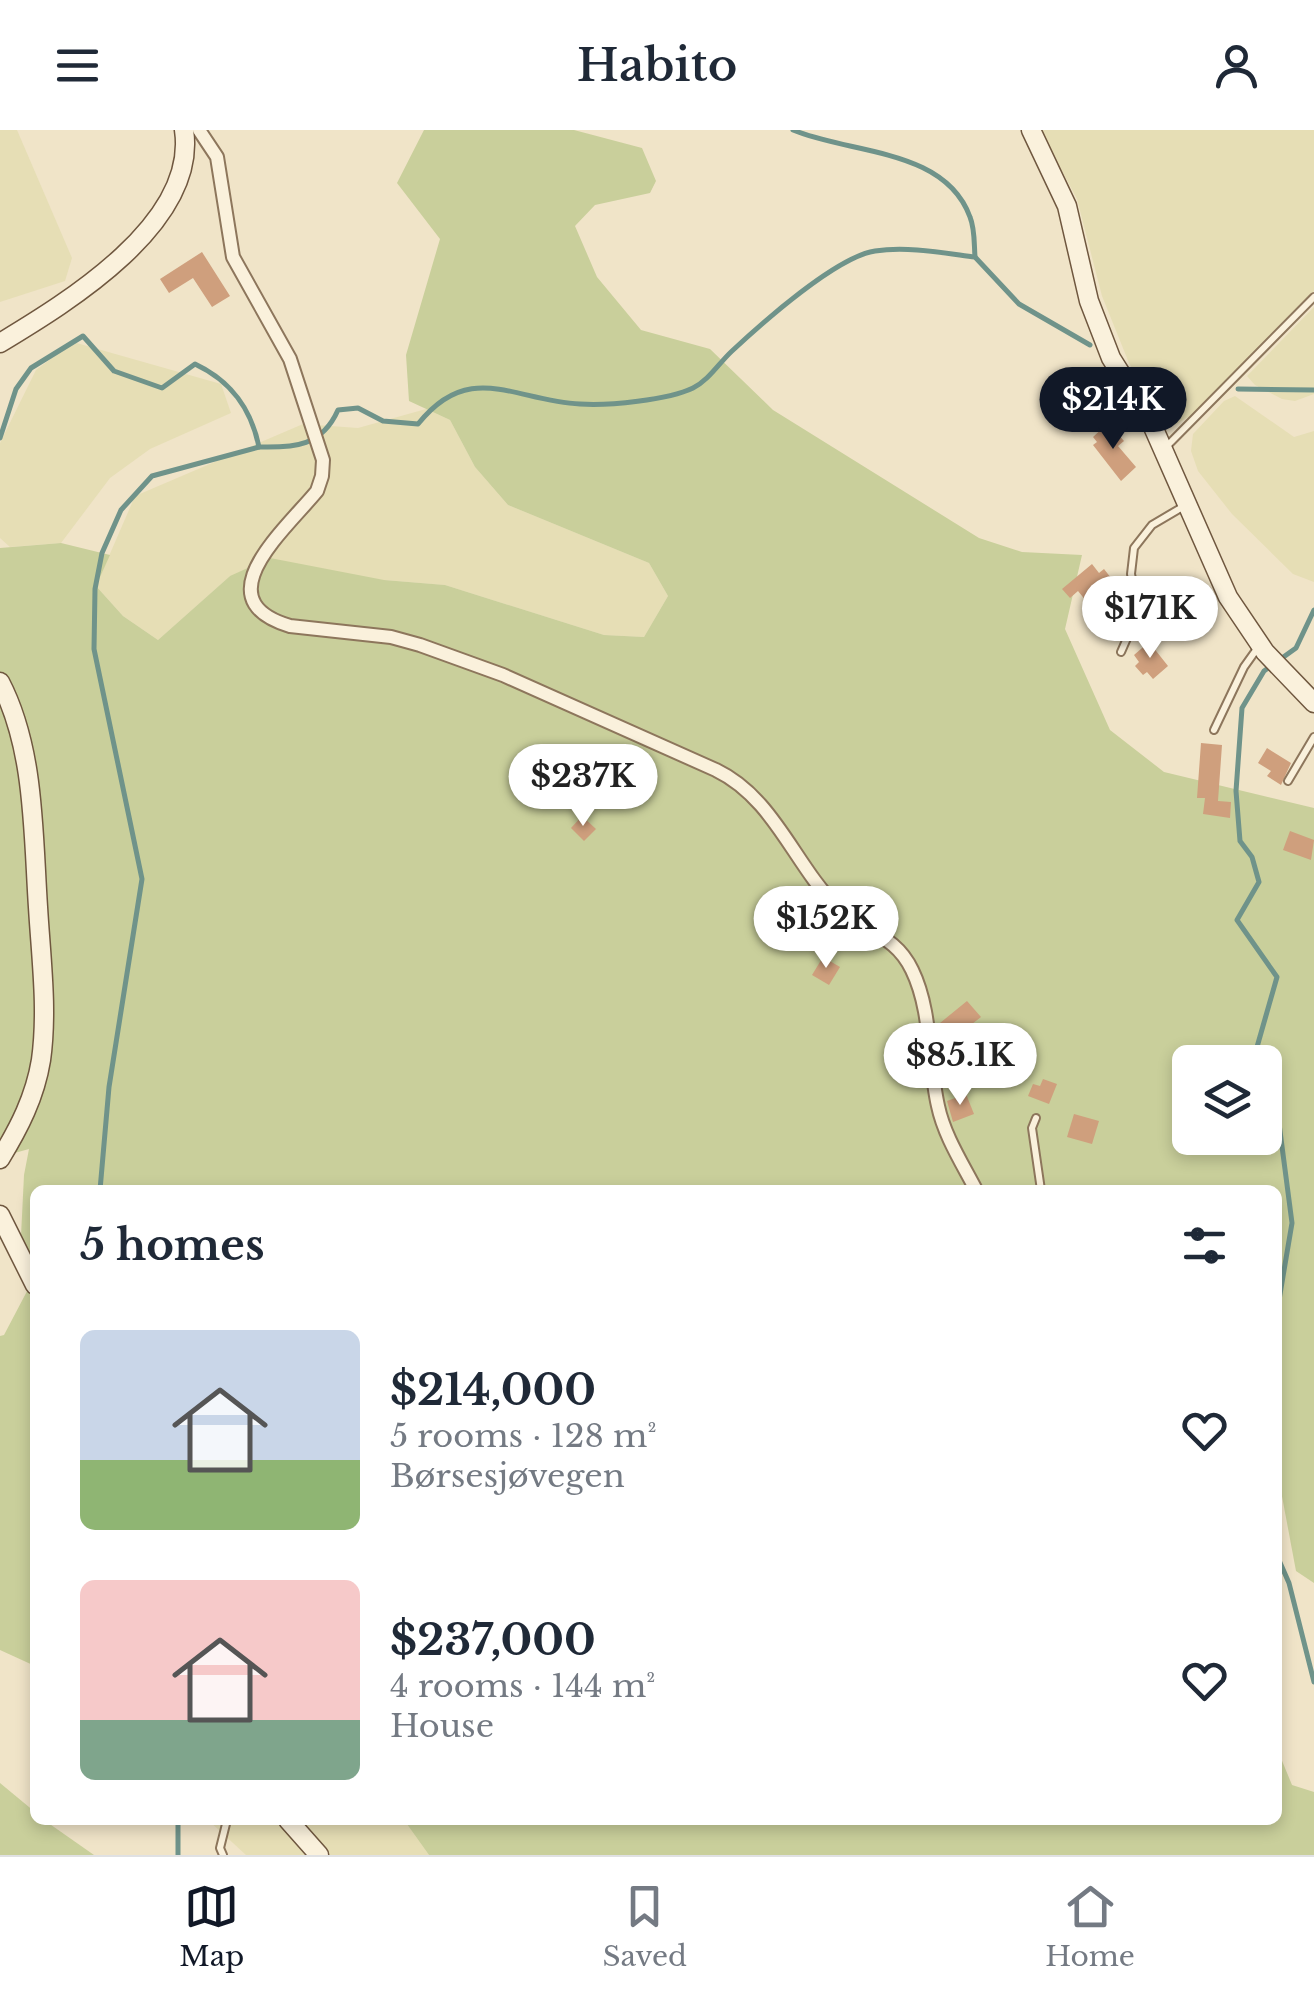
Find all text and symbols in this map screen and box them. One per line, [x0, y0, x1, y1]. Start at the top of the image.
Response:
text: Habito [577, 37, 737, 93]
icon: menu [50, 38, 105, 93]
icon: person [1209, 38, 1264, 93]
pin: $214K [1043, 367, 1183, 452]
text: $214K [1062, 379, 1164, 419]
pin: $171K [1080, 576, 1220, 661]
text: $171K [1104, 588, 1196, 628]
pin: $237K [513, 744, 653, 829]
text: $237K [531, 756, 635, 796]
pin: $152K [756, 886, 896, 971]
text: $152K [776, 898, 876, 938]
pin: $85.1K [879, 1023, 1041, 1108]
text: $85.1K [906, 1035, 1014, 1075]
map controls [1172, 1045, 1282, 1155]
button: layers [1172, 1045, 1282, 1155]
icon: filters [1177, 1218, 1232, 1273]
text: 5 homes [80, 1219, 264, 1271]
text: $214,000 [390, 1364, 596, 1416]
icon: home [160, 1370, 280, 1490]
icon: heart [1177, 1403, 1232, 1458]
text: 5 rooms · 128 m² [390, 1416, 657, 1456]
text: Børsesjøvegen [390, 1456, 625, 1496]
text: $237,000 [390, 1614, 596, 1666]
icon: home [160, 1620, 280, 1740]
icon: heart [1177, 1653, 1232, 1708]
text: 4 rooms · 144 m² [390, 1666, 655, 1706]
text: House [390, 1706, 494, 1746]
tab: Map [179, 1879, 244, 1974]
tab: Saved [603, 1879, 687, 1974]
tab: Home [1045, 1879, 1135, 1974]

